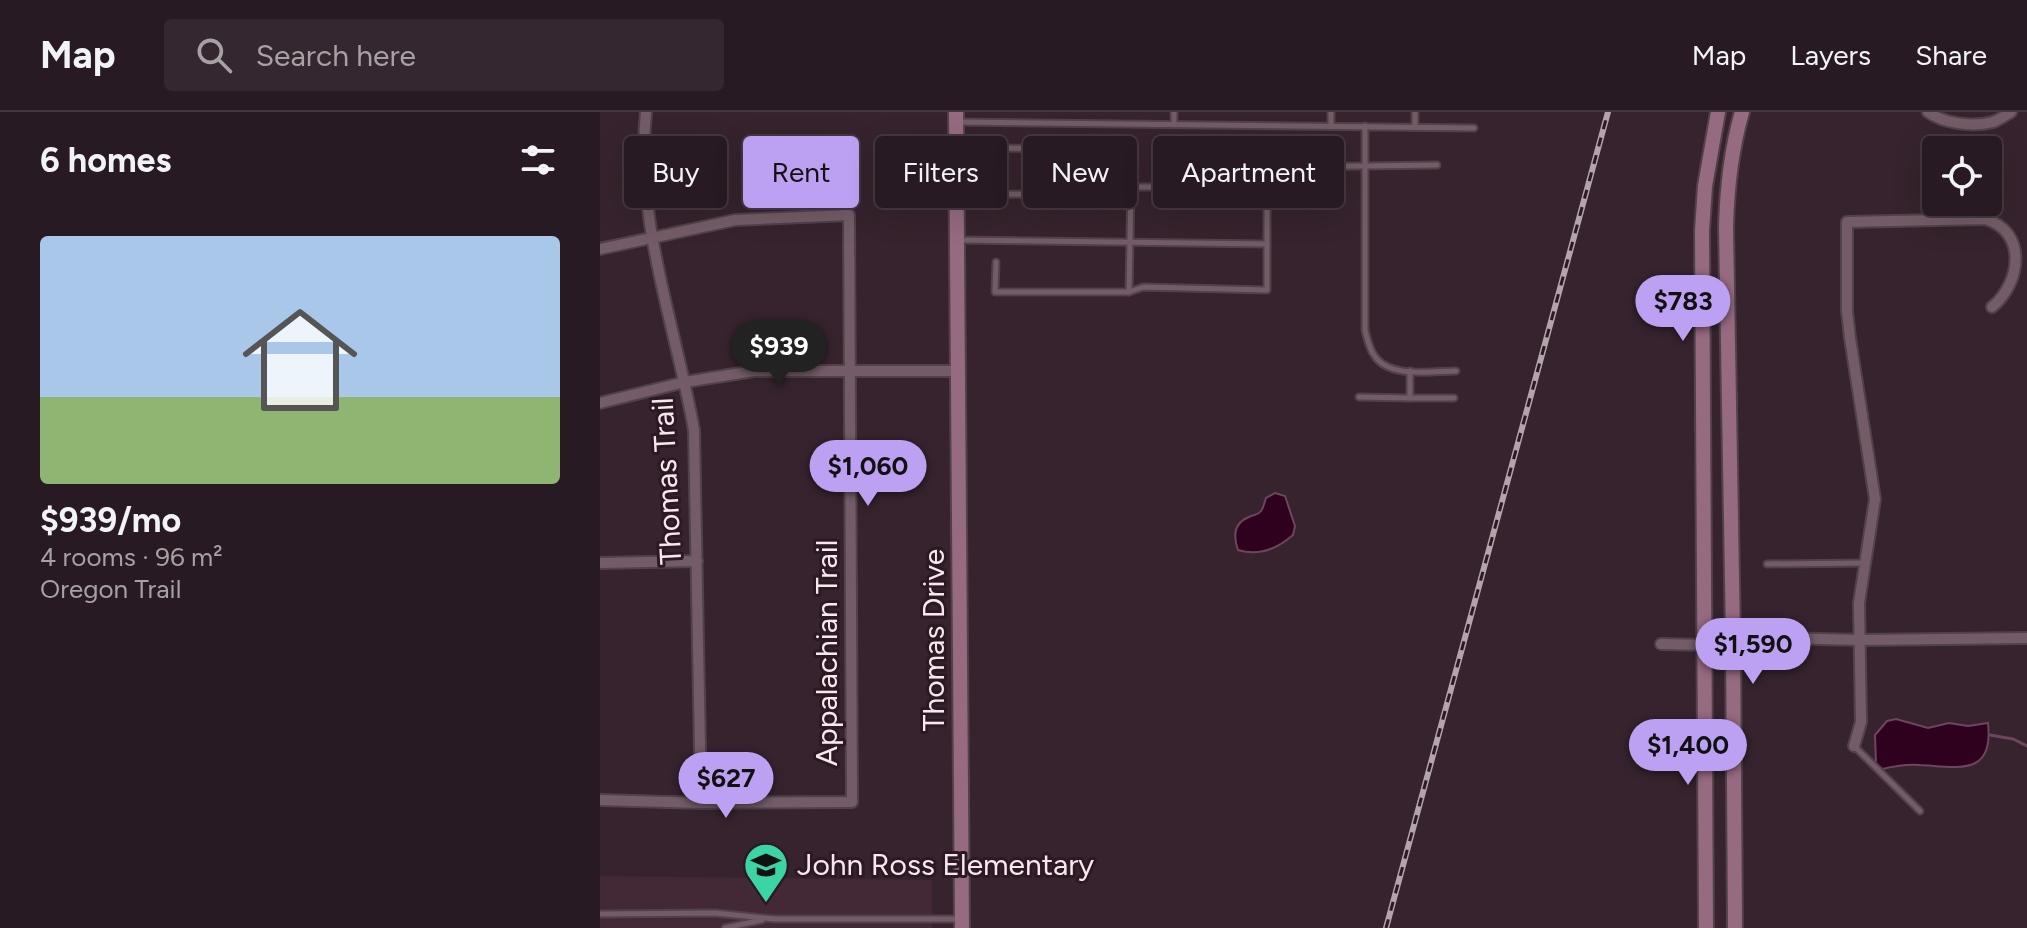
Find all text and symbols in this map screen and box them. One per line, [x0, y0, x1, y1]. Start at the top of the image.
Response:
search box [164, 19, 724, 91]
text: Map [40, 32, 116, 78]
icon: search [192, 33, 236, 77]
text: Search here [256, 37, 416, 74]
text: Map [1692, 38, 1746, 72]
text: Layers [1790, 38, 1871, 72]
text: Share [1915, 38, 1987, 72]
chip: Buy [624, 136, 727, 208]
chip: Rent [743, 136, 859, 208]
chip: Filters [875, 136, 1007, 208]
chip: New [1023, 136, 1137, 208]
chip: Apartment [1153, 136, 1344, 208]
map controls [1922, 136, 2002, 216]
button: locate [1922, 136, 2002, 216]
icon: filters [516, 138, 560, 182]
text: 6 homes [40, 140, 171, 181]
pin: $783 [1636, 275, 1730, 343]
text: $783 [1653, 285, 1713, 317]
icon: home [228, 288, 372, 432]
pin: $939 [732, 320, 826, 388]
text: $939 [749, 330, 809, 362]
street label: Thomas Trail [644, 397, 689, 565]
pin: $1,060 [803, 440, 933, 508]
text: $1,060 [828, 450, 908, 482]
text: $939/mo [40, 500, 181, 541]
street label: Appalachian Trail [808, 540, 845, 766]
text: 4 rooms · 96 m² [40, 541, 223, 573]
street label: Thomas Drive [915, 549, 952, 731]
text: Oregon Trail [40, 573, 181, 605]
pin: $1,590 [1688, 618, 1818, 686]
text: $1,590 [1713, 628, 1793, 660]
pin: $1,400 [1623, 719, 1753, 787]
text: $1,400 [1647, 729, 1729, 761]
pin: $627 [679, 752, 773, 820]
text: $627 [697, 762, 756, 794]
school or university icon: John Ross Elementary [742, 841, 790, 904]
place label: John Ross Elementary [797, 846, 1094, 883]

